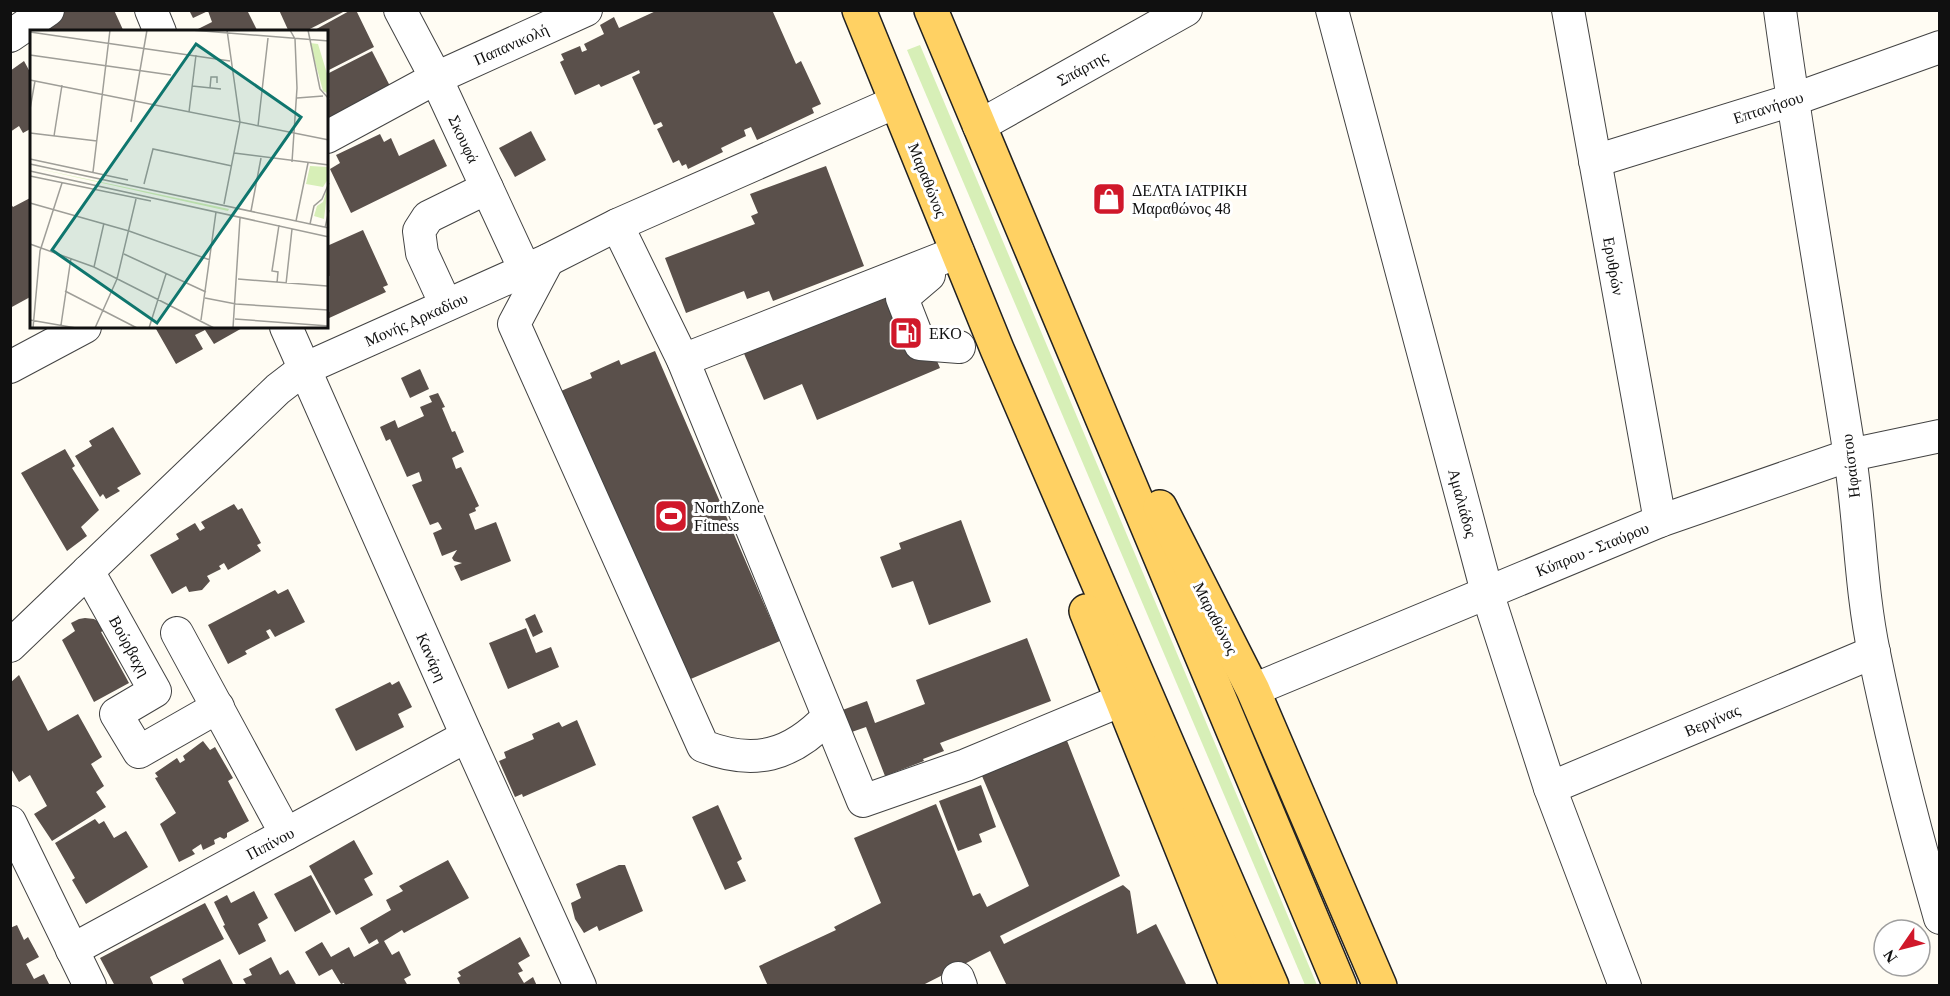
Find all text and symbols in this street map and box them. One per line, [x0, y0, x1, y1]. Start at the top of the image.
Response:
street label: Παπανικολή [471, 20, 551, 69]
inset map [30, 30, 328, 328]
street label: Σπάρτης [1054, 47, 1111, 90]
street label: Επτανήσου [1731, 88, 1806, 128]
street label: Σκουφά [444, 113, 482, 167]
street label: Μαραθώνος [904, 140, 950, 221]
shop icon: ΔΕΛΤΑ ΙΑΤΡΙΚΗ Μαραθώνος 48 [1091, 181, 1127, 217]
place label: ΔΕΛΤΑ ΙΑΤΡΙΚΗ Μαραθώνος 48 [1132, 182, 1248, 218]
street label: Ερυθρών [1599, 236, 1627, 297]
street label: Μονής Αρκαδίου [362, 289, 471, 351]
fuel station icon: EKO [888, 315, 924, 351]
place label: EKO [929, 325, 962, 342]
street label: Ηφαίστου [1838, 433, 1864, 499]
street label: Αμαλιάδος [1444, 467, 1480, 540]
sports icon: NorthZone Fitness [653, 498, 689, 534]
place label: NorthZone Fitness [694, 499, 764, 534]
street label: Κύπρου - Σταύρου [1533, 519, 1652, 581]
street label: Μαραθώνος [1189, 579, 1241, 658]
street label: Βούρβαχη [105, 613, 153, 680]
street label: Κανάρη [412, 630, 450, 685]
street label: Βεργίνας [1682, 701, 1744, 741]
street label: Πιπίνου [244, 824, 297, 863]
north arrow [1872, 918, 1932, 978]
text: N [1880, 946, 1900, 966]

